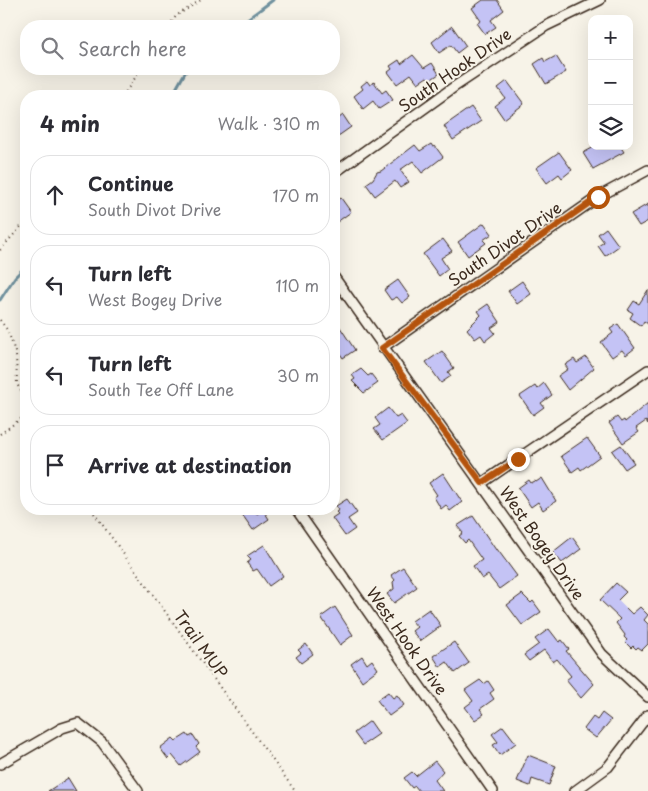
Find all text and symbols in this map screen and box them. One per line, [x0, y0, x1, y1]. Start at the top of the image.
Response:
map controls [588, 15, 633, 150]
button: + [588, 15, 633, 60]
search box [20, 20, 340, 75]
street label: South Hook Drive [393, 21, 516, 117]
icon: search [38, 34, 66, 62]
text: Search here [78, 34, 187, 62]
button: − [588, 60, 633, 105]
button: layers [588, 105, 633, 150]
text: 4 min [40, 107, 100, 139]
text: Walk · 310 m [218, 111, 320, 135]
text: Continue [88, 169, 174, 197]
icon: ahead [41, 181, 69, 209]
text: 170 m [273, 183, 319, 207]
route start [587, 186, 610, 209]
street label: South Divot Drive [443, 195, 566, 291]
text: South Divot Drive [88, 197, 221, 221]
text: Turn left [88, 259, 172, 287]
icon: left [41, 271, 69, 299]
text: 110 m [276, 273, 319, 297]
text: West Bogey Drive [88, 287, 222, 311]
text: Turn left [88, 349, 172, 377]
icon: left [41, 361, 69, 389]
text: 30 m [277, 363, 319, 387]
text: South Tee Off Lane [88, 377, 234, 401]
route end [507, 448, 530, 471]
icon: arrive [41, 451, 69, 479]
text: Arrive at destination [88, 451, 292, 479]
street label: West Bogey Drive [494, 481, 591, 604]
street label: West Hook Drive [362, 581, 454, 699]
street label: Trail MUP [169, 605, 235, 682]

